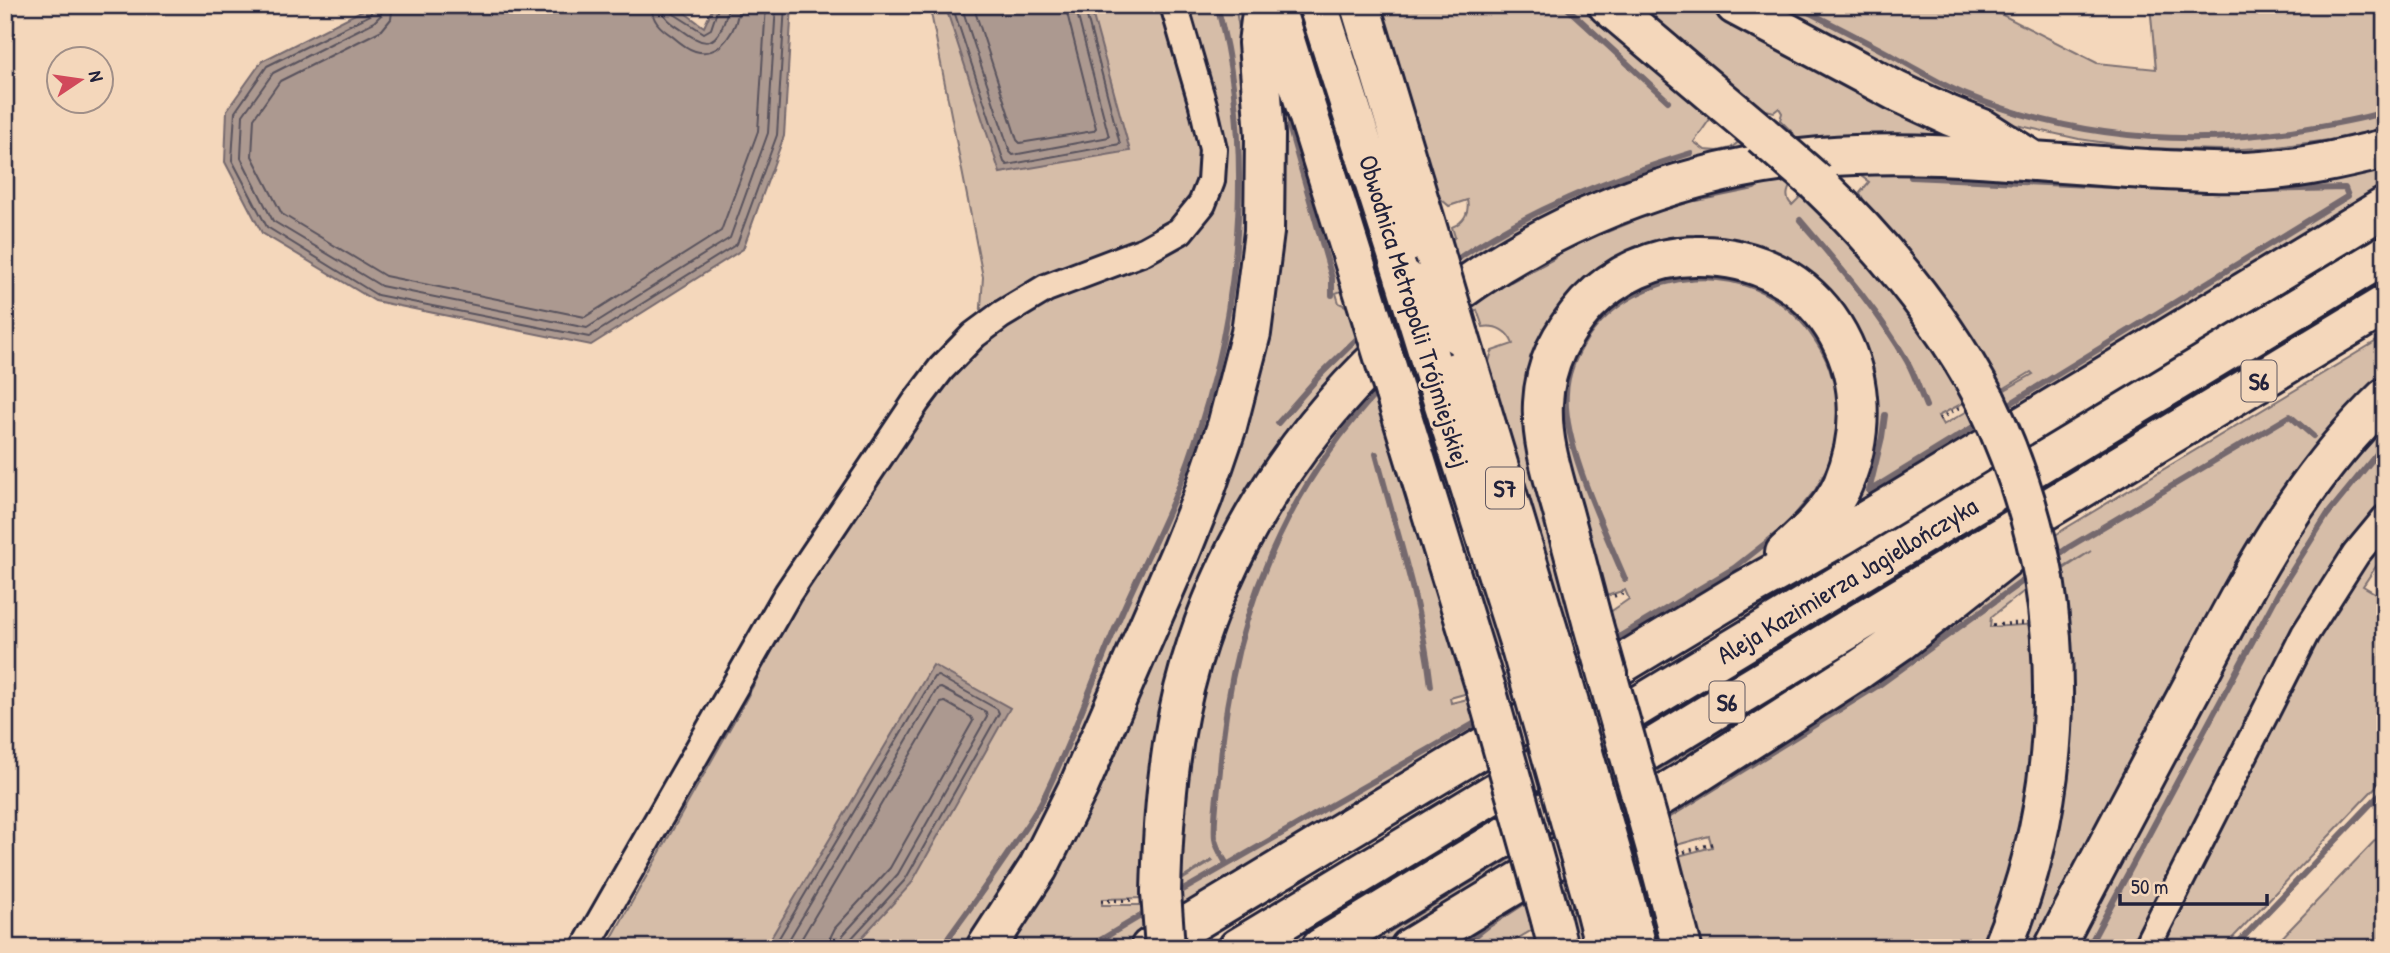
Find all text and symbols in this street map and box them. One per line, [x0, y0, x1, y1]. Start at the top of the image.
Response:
north arrow [46, 46, 116, 116]
text: N [83, 68, 110, 84]
street label: Obwodnica Metropolii Trójmiejskiej [1351, 151, 1479, 471]
road number: S6 [2242, 360, 2276, 402]
road number: S7 [1486, 467, 1524, 508]
street label: Aleja Kazimierza Jagiellończyka [1710, 488, 1984, 672]
road number: S6 [1710, 682, 1744, 722]
scale bar [2120, 862, 2268, 906]
text: 50 m [2131, 872, 2168, 901]

